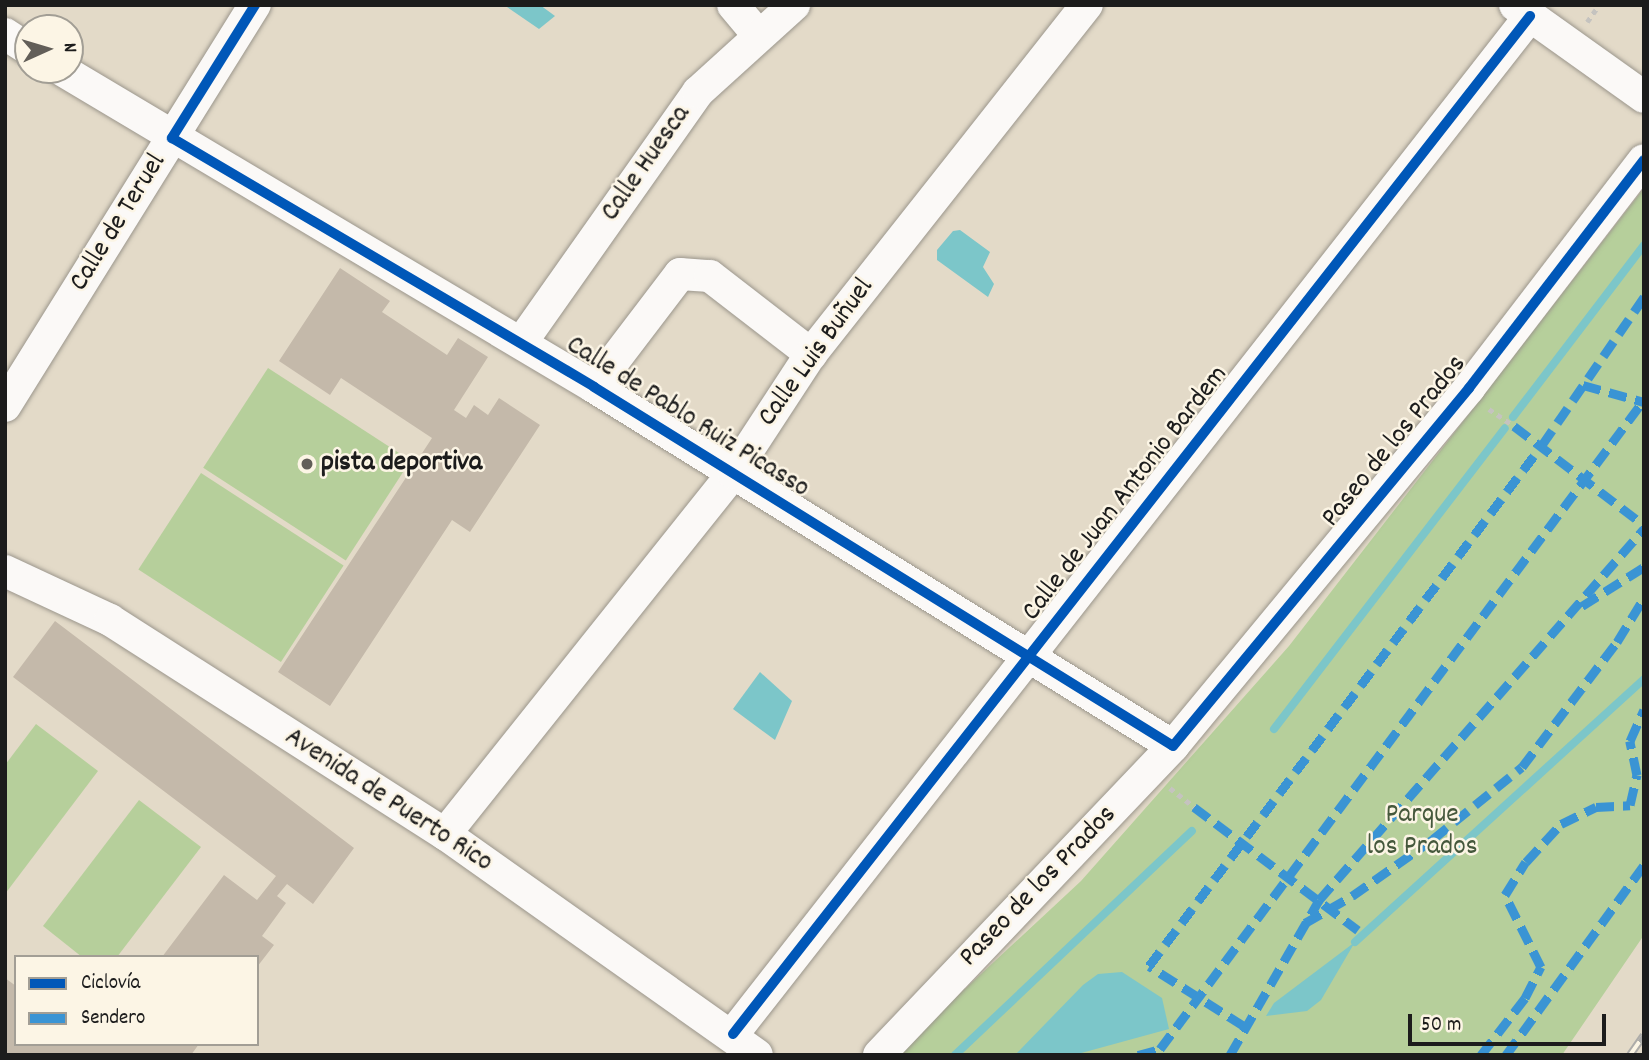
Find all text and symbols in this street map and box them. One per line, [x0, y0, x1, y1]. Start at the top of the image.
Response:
north arrow [14, 14, 84, 84]
text: N [55, 42, 82, 53]
street label: Calle Huesca [595, 100, 699, 228]
street label: Calle de Teruel [63, 148, 175, 298]
street label: Calle Luis Buñuel [752, 272, 882, 434]
street label: Calle de Pablo Ruiz Picasso [559, 329, 815, 507]
street label: Paseo de los Prados [1315, 349, 1475, 535]
street label: Calle de Juan Antonio Bardem [1016, 360, 1236, 628]
place label: pista deportiva [321, 447, 482, 481]
marker: pista deportiva [299, 456, 315, 472]
street label: Avenida de Puerto Rico [278, 721, 498, 881]
street label: Paseo de los Prados [953, 799, 1125, 975]
park label: Parque los Prados [1367, 799, 1477, 865]
legend [14, 955, 259, 1046]
text: Ciclovía [81, 969, 140, 999]
scale bar [1411, 1000, 1609, 1044]
text: Sendero [81, 1004, 145, 1034]
text: 50 m [1421, 1011, 1461, 1041]

